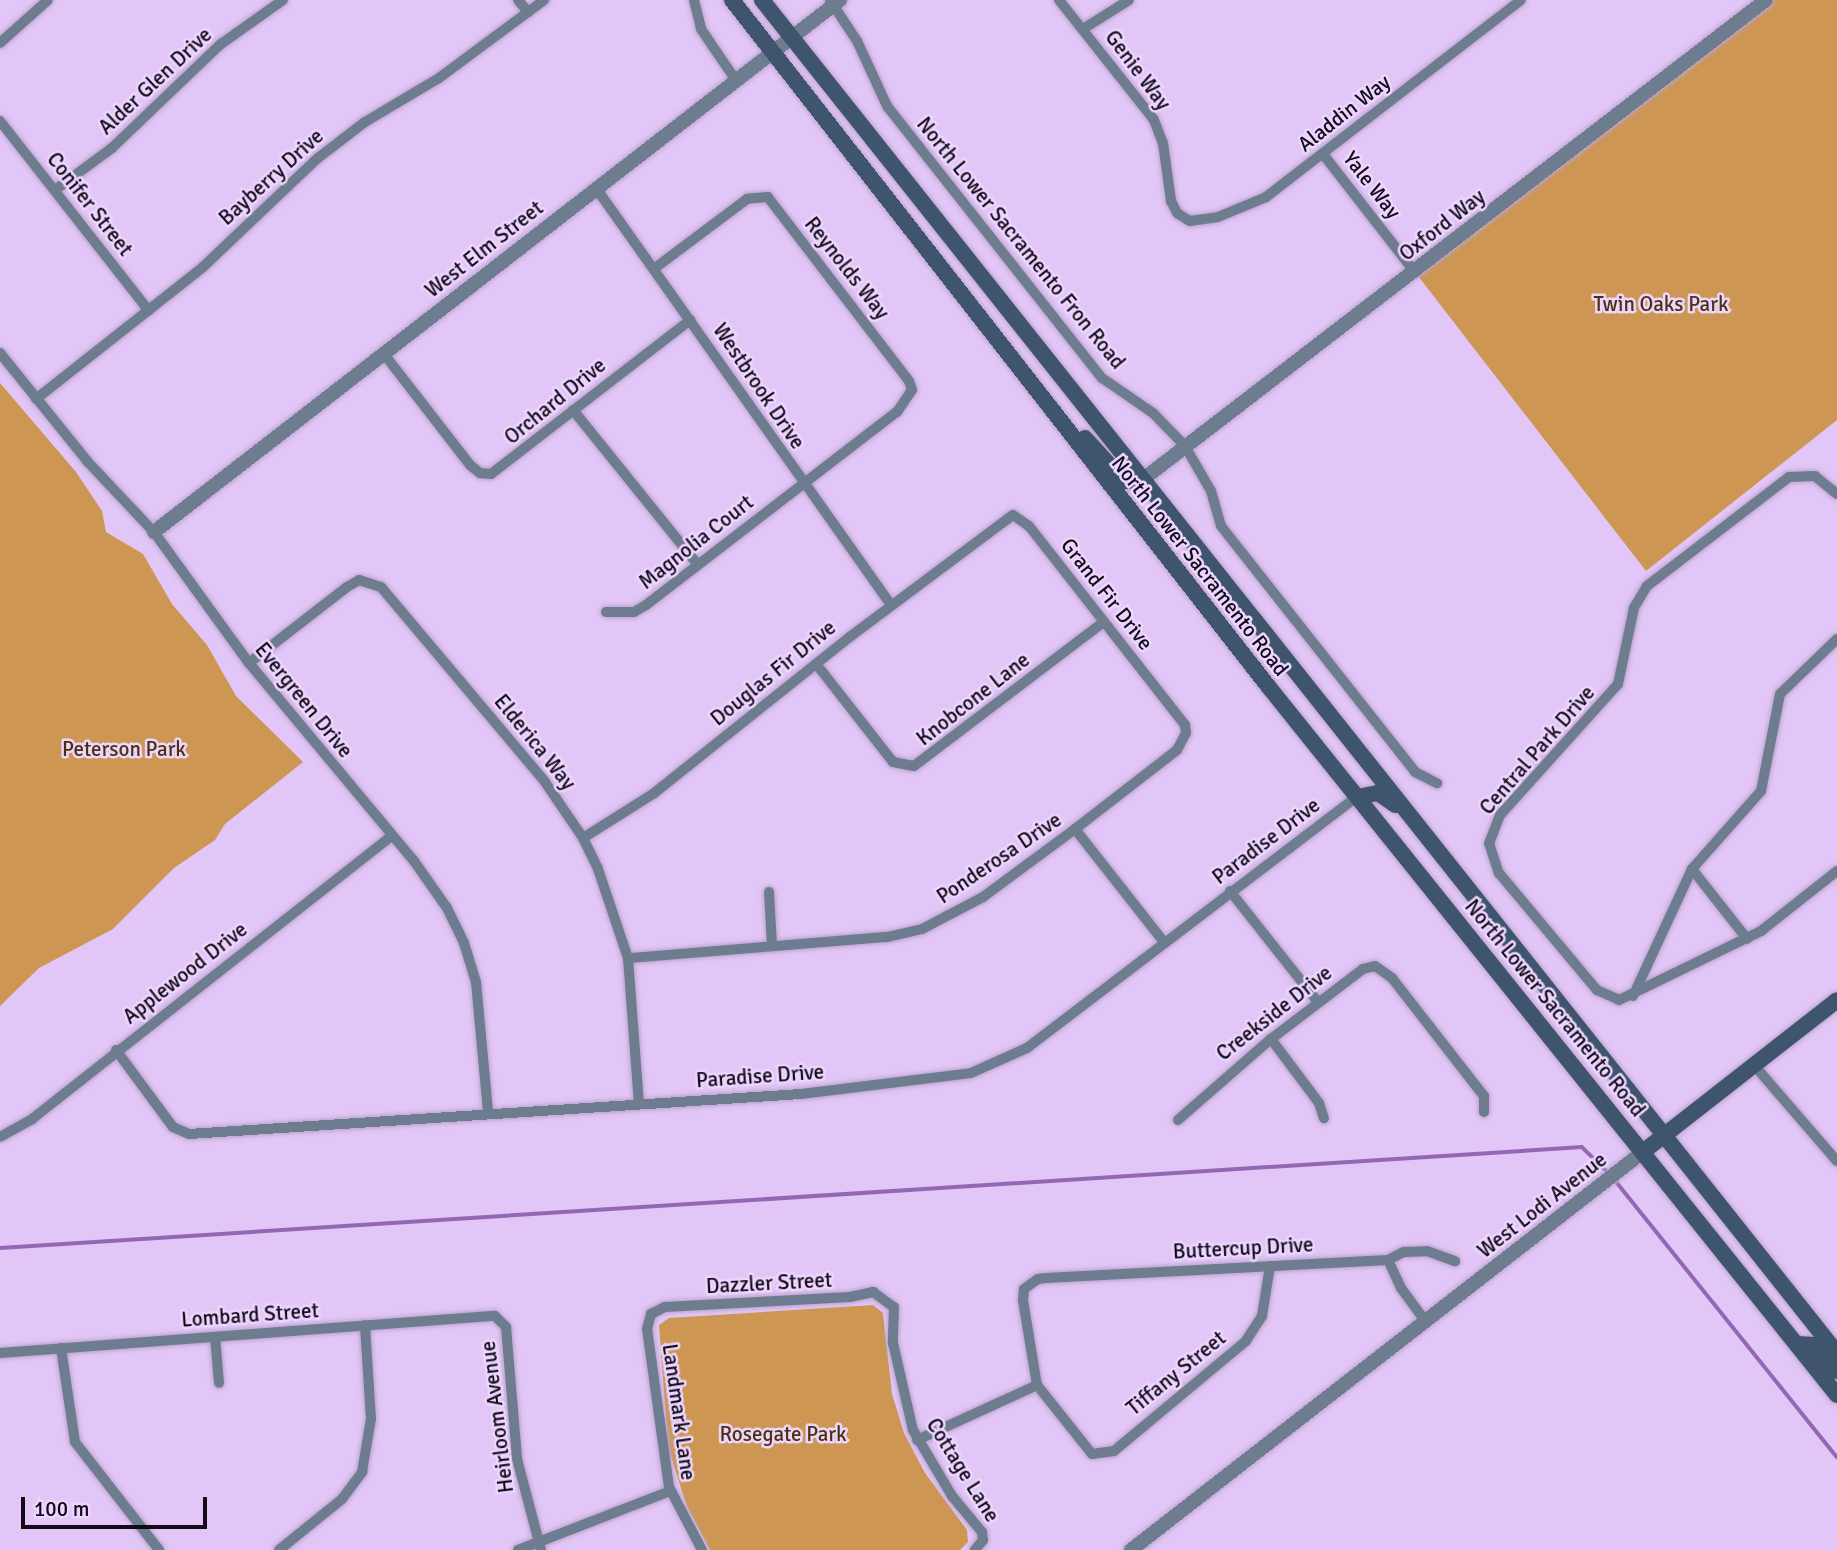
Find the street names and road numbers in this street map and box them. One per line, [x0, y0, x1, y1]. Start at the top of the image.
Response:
street label: Alder Glen Drive [93, 22, 217, 140]
street label: Genie Way [1100, 25, 1176, 115]
street label: Aladdin Way [1293, 69, 1395, 157]
street label: North Lower Sacramento Fron Road [911, 112, 1131, 374]
street label: Bayberry Drive [214, 124, 328, 230]
street label: Yale Way [1338, 146, 1406, 224]
street label: Conifer Street [42, 147, 138, 261]
street label: Oxford Way [1394, 184, 1490, 266]
street label: West Elm Street [420, 195, 548, 303]
street label: Reynolds Way [799, 212, 895, 324]
street label: Westbrook Drive [708, 318, 810, 454]
street label: Orchard Drive [499, 352, 611, 450]
street label: North Lower Sacramento Road [1106, 451, 1294, 681]
street label: Magnolia Court [634, 489, 758, 595]
street label: Grand Fir Drive [1056, 533, 1158, 655]
street label: Douglas Fir Drive [705, 615, 841, 731]
street label: Evergreen Drive [250, 637, 358, 763]
street label: Knobcone Lane [911, 647, 1035, 751]
street label: Central Park Drive [1474, 680, 1600, 820]
street label: Elderica Way [489, 689, 581, 795]
street label: Paradise Drive [1207, 792, 1325, 890]
street label: Ponderosa Drive [932, 807, 1066, 909]
street label: North Lower Sacramento Road [1460, 894, 1650, 1122]
street label: Applewood Drive [118, 917, 252, 1029]
street label: Creekside Drive [1211, 960, 1337, 1066]
street label: Paradise Drive [695, 1059, 825, 1093]
street label: West Lodi Avenue [1472, 1147, 1612, 1263]
street label: Buttercup Drive [1172, 1232, 1314, 1264]
street label: Dazzler Street [705, 1267, 833, 1299]
street label: Lombard Street [180, 1298, 320, 1332]
street label: Tiffany Street [1121, 1325, 1231, 1421]
street label: Heirloom Avenue [475, 1340, 519, 1494]
street label: Landmark Lane [657, 1342, 701, 1482]
street label: Cottage Lane [921, 1413, 1005, 1527]

